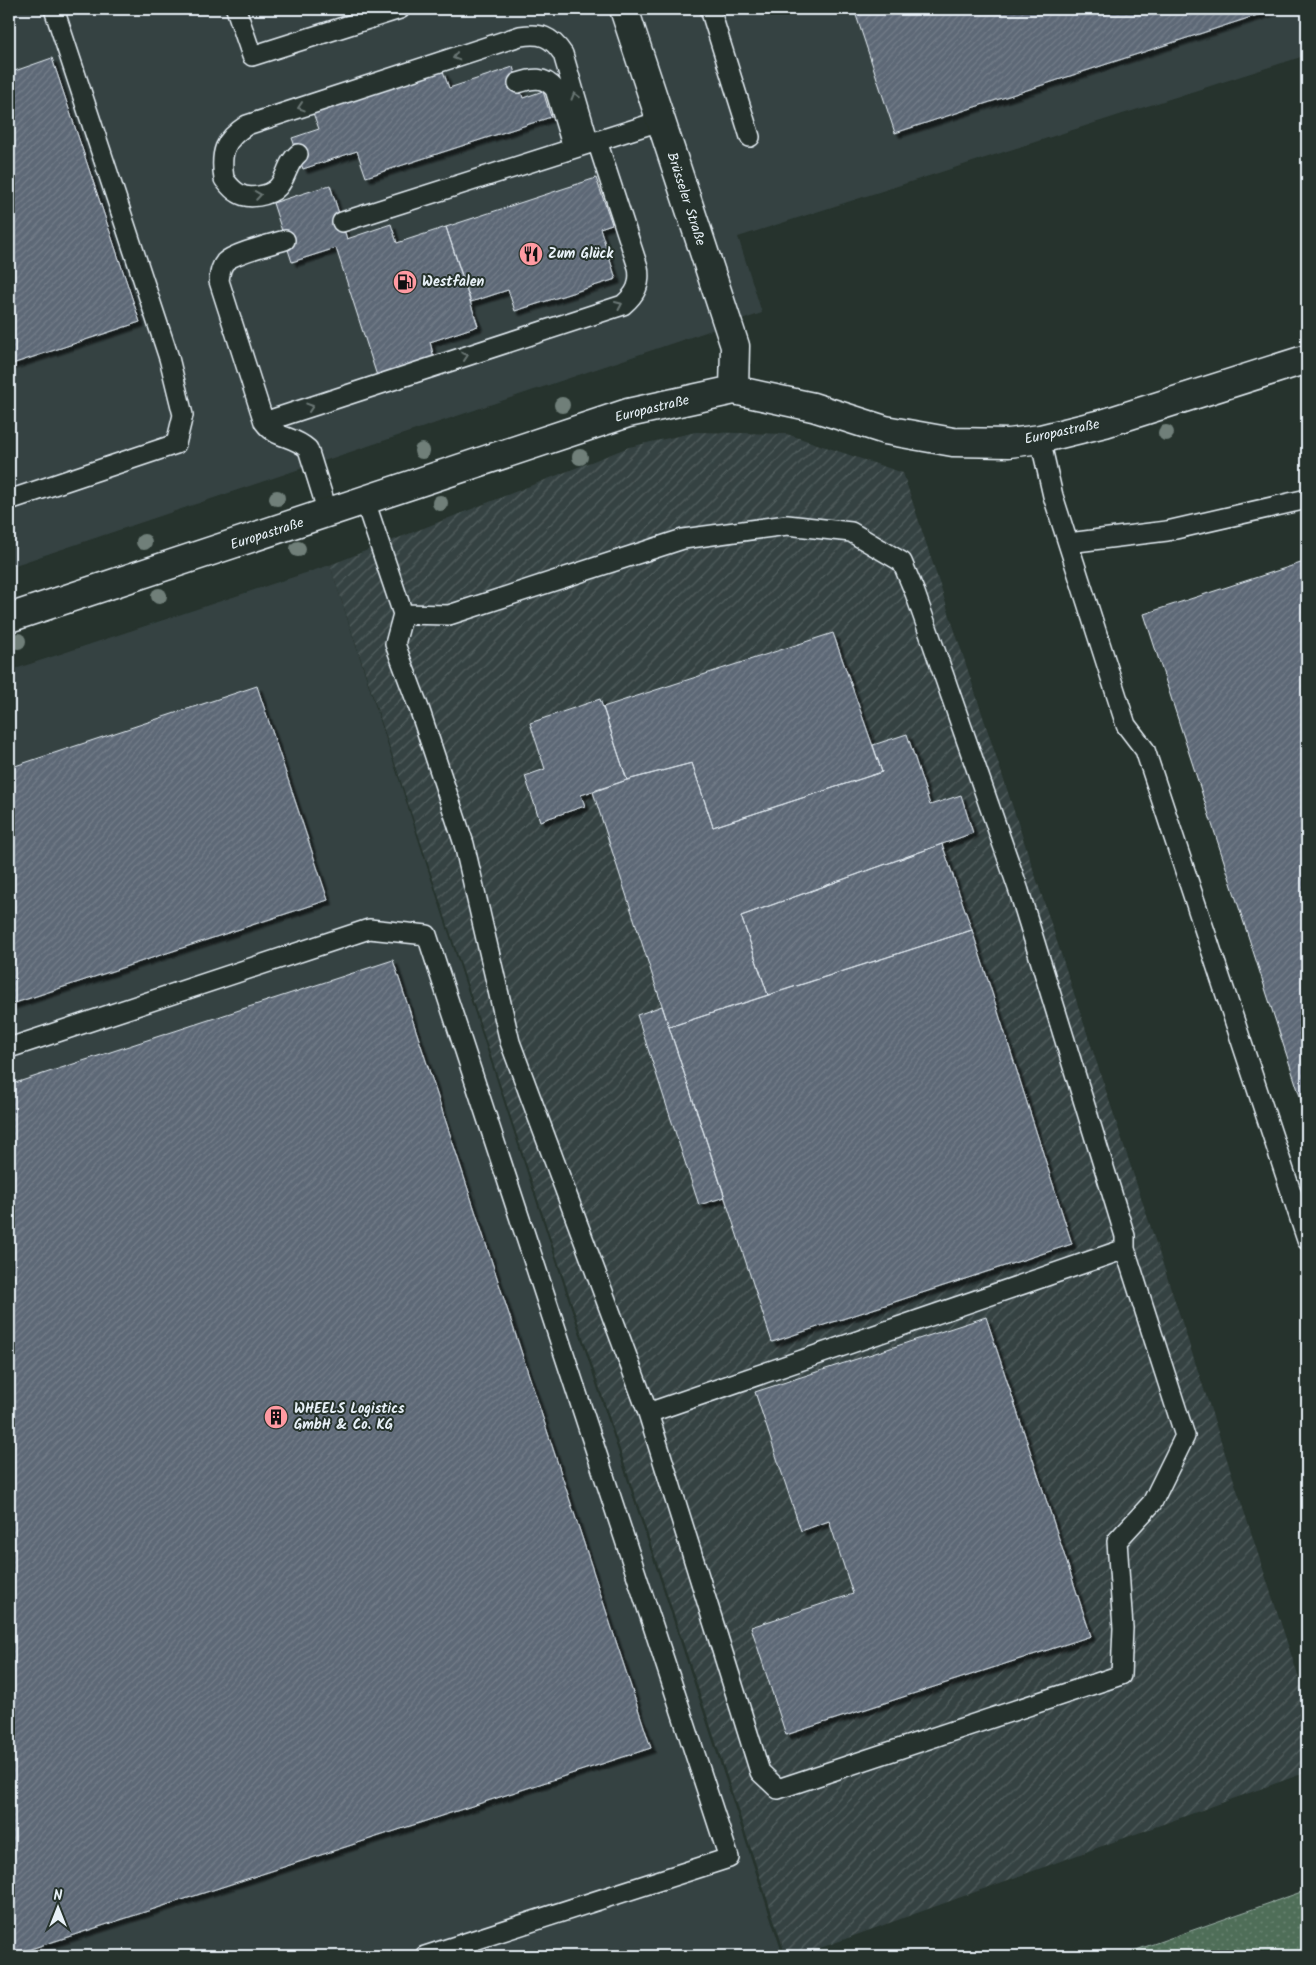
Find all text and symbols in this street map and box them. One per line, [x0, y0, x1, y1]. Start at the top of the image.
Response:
one-way arrow [452, 51, 460, 61]
one-way arrow [571, 92, 581, 101]
one-way arrow [298, 101, 306, 111]
street label: Brüsseler Straße [661, 149, 712, 249]
one-way arrow [255, 190, 263, 201]
restaurant icon: Zum Glück [518, 241, 544, 267]
place label: Zum Glück [548, 243, 614, 265]
fuel station icon: Westfalen [392, 269, 418, 295]
place label: Westfalen [422, 271, 484, 293]
one-way arrow [614, 301, 623, 311]
one-way arrow [460, 352, 469, 362]
street label: Europastraße [612, 389, 692, 429]
one-way arrow [306, 402, 314, 412]
street label: Europastraße [1022, 413, 1102, 451]
street label: Europastraße [227, 512, 307, 556]
place label: WHEELS Logistics GmbH & Co. KG [294, 1398, 405, 1436]
building icon: WHEELS Logistics GmbH & Co. KG [263, 1404, 289, 1430]
north arrow [32, 1882, 82, 1932]
text: N [54, 1885, 63, 1907]

